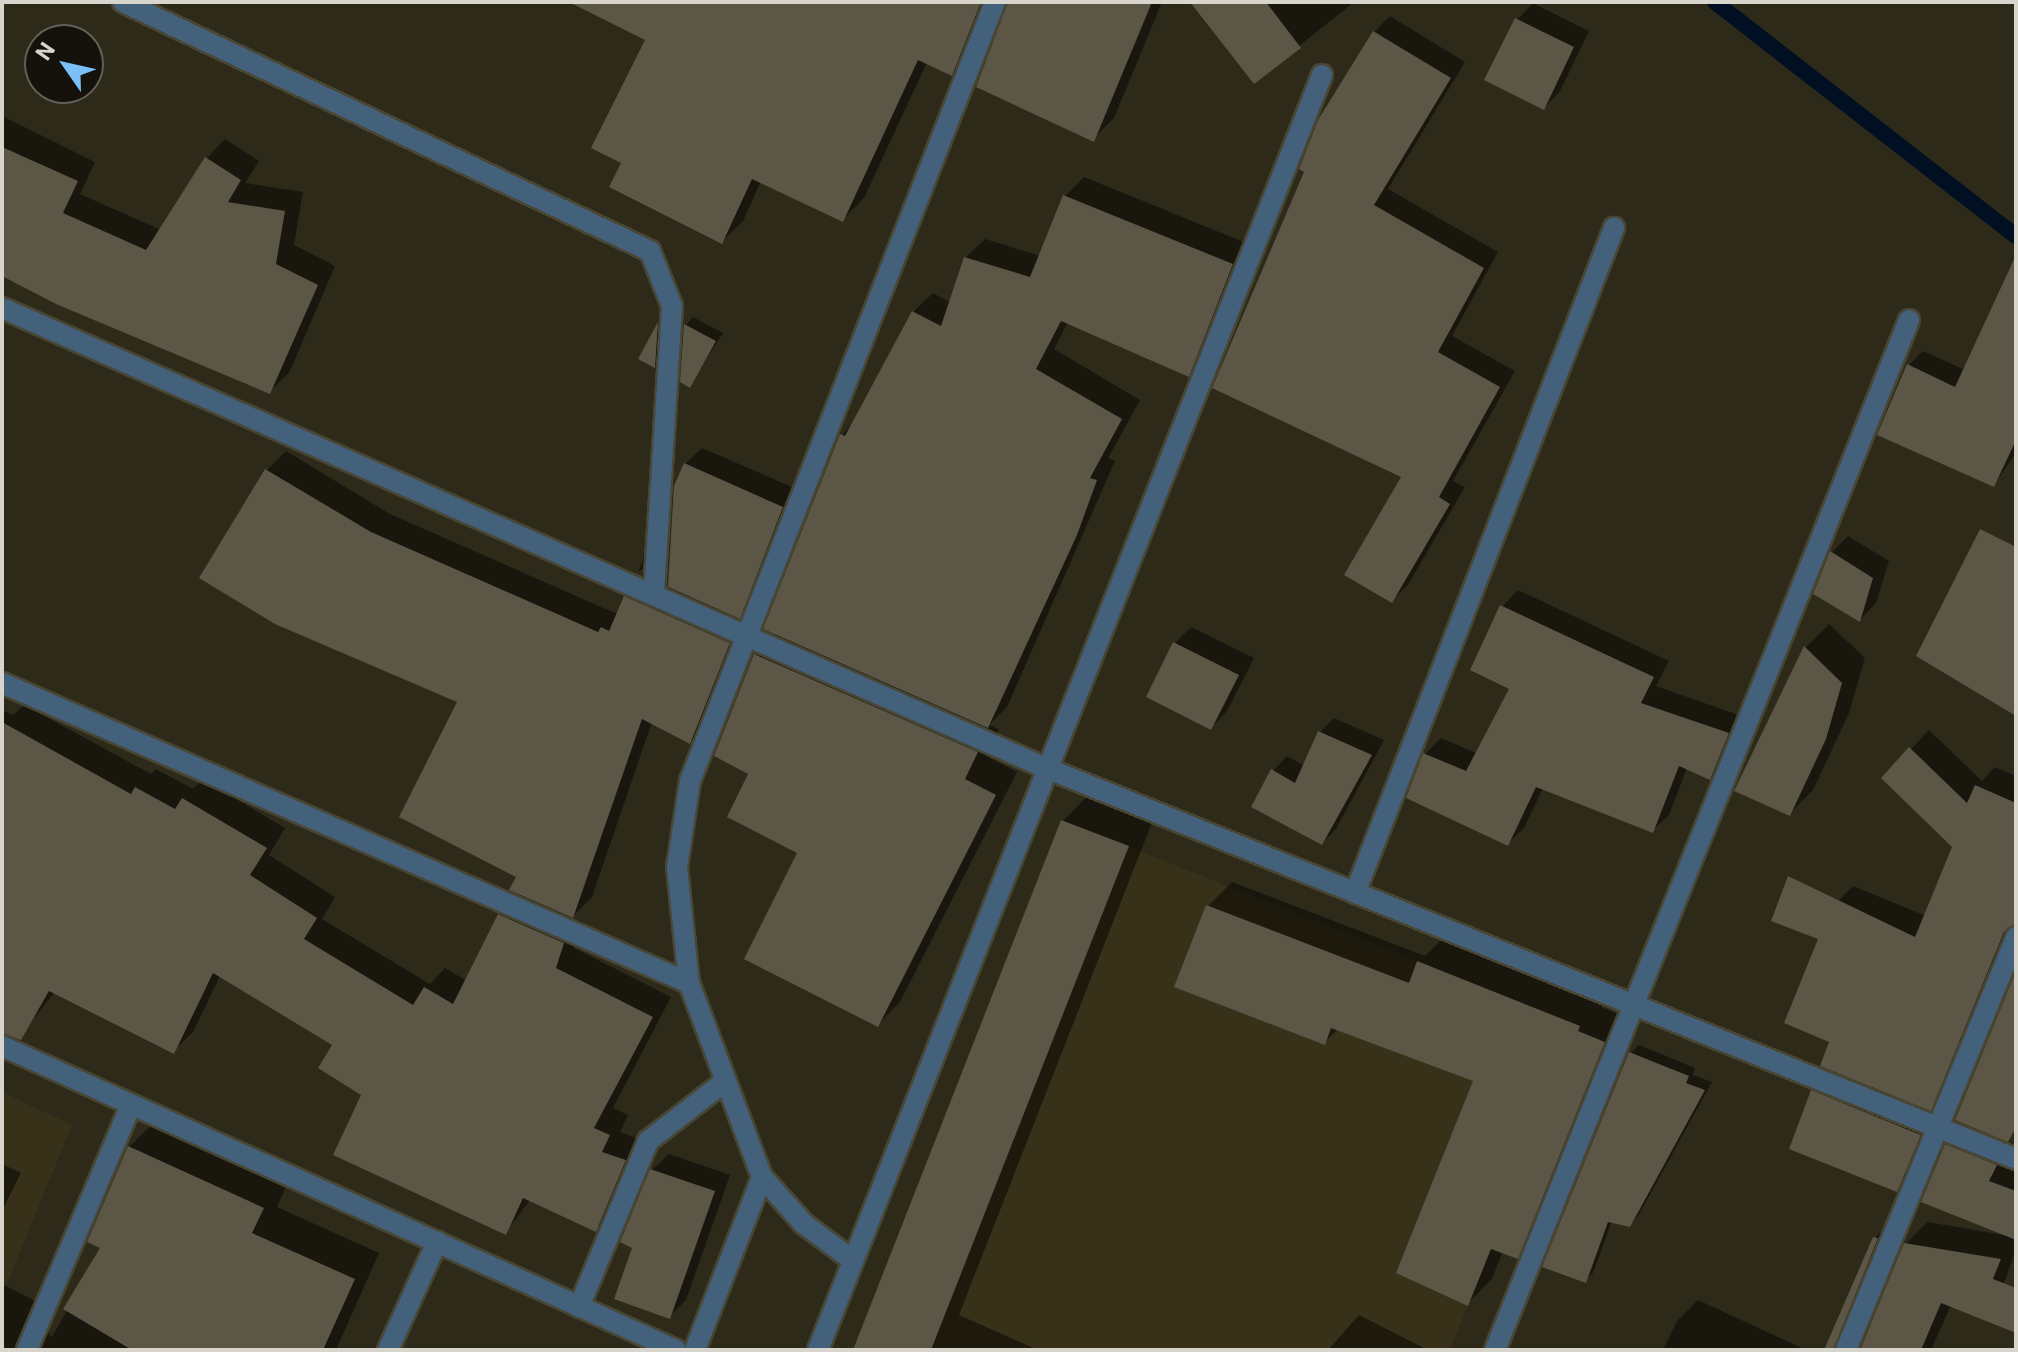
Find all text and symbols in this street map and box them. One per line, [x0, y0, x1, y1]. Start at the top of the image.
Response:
north arrow [24, 24, 104, 104]
text: N [31, 38, 60, 65]

